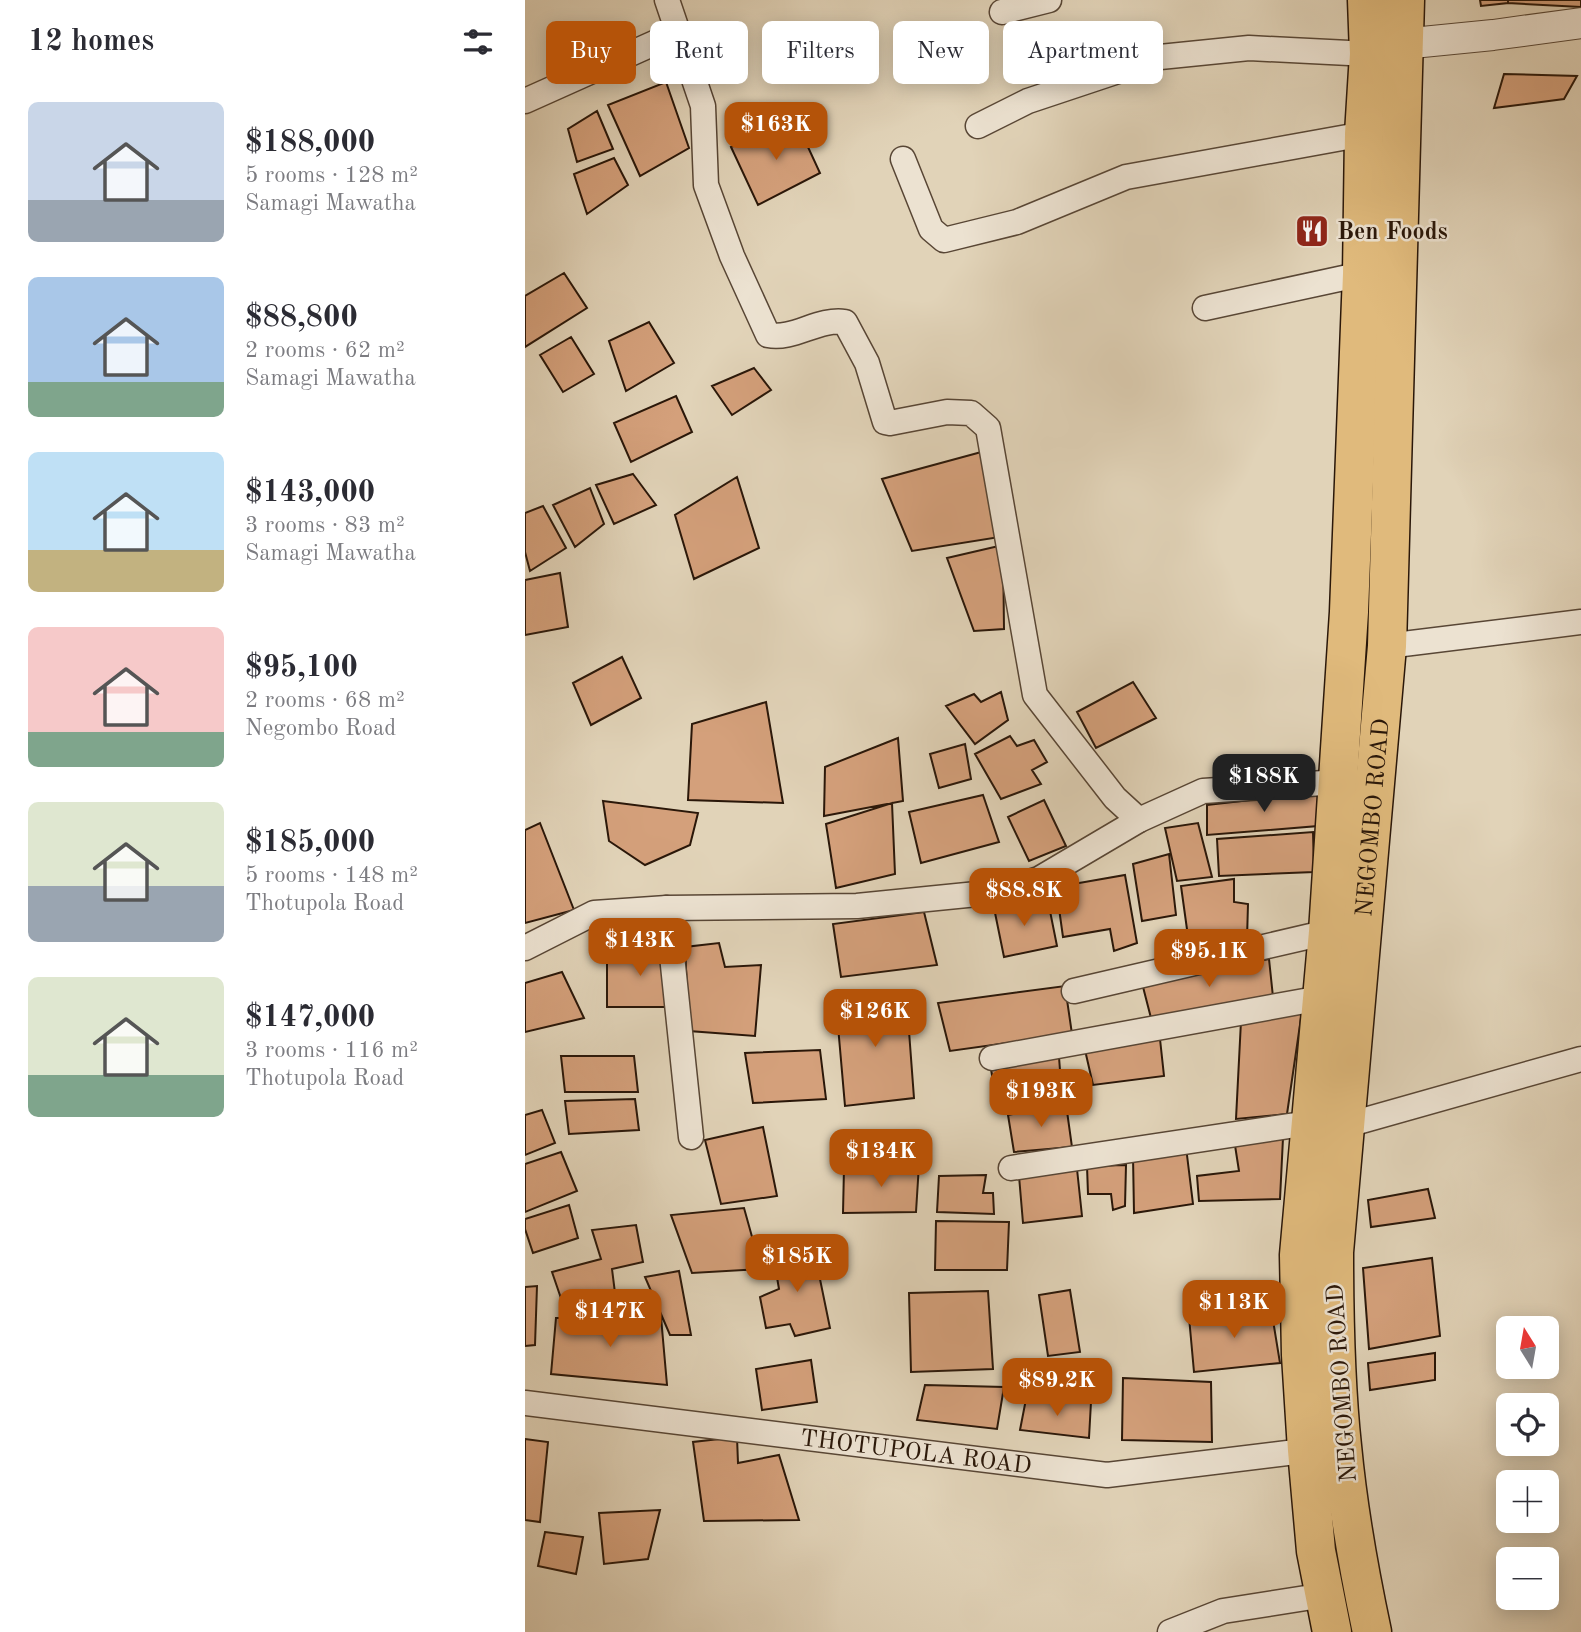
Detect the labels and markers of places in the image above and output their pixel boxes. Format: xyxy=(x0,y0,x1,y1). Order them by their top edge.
pin: $163K xyxy=(727,102,825,162)
restaurant icon: Ben Foods xyxy=(1293,212,1331,250)
place label: Ben Foods xyxy=(1337,221,1448,245)
pin: $188K xyxy=(1215,754,1313,814)
pin: $88.8K xyxy=(967,869,1081,928)
pin: $143K xyxy=(591,918,689,978)
pin: $95.1K xyxy=(1152,930,1266,989)
pin: $126K xyxy=(826,990,924,1049)
pin: $193K xyxy=(992,1070,1090,1129)
pin: $134K xyxy=(832,1130,930,1189)
pin: $185K xyxy=(748,1234,846,1294)
pin: $113K xyxy=(1185,1280,1283,1340)
pin: $147K xyxy=(561,1290,659,1349)
pin: $89.2K xyxy=(1000,1358,1114,1418)

